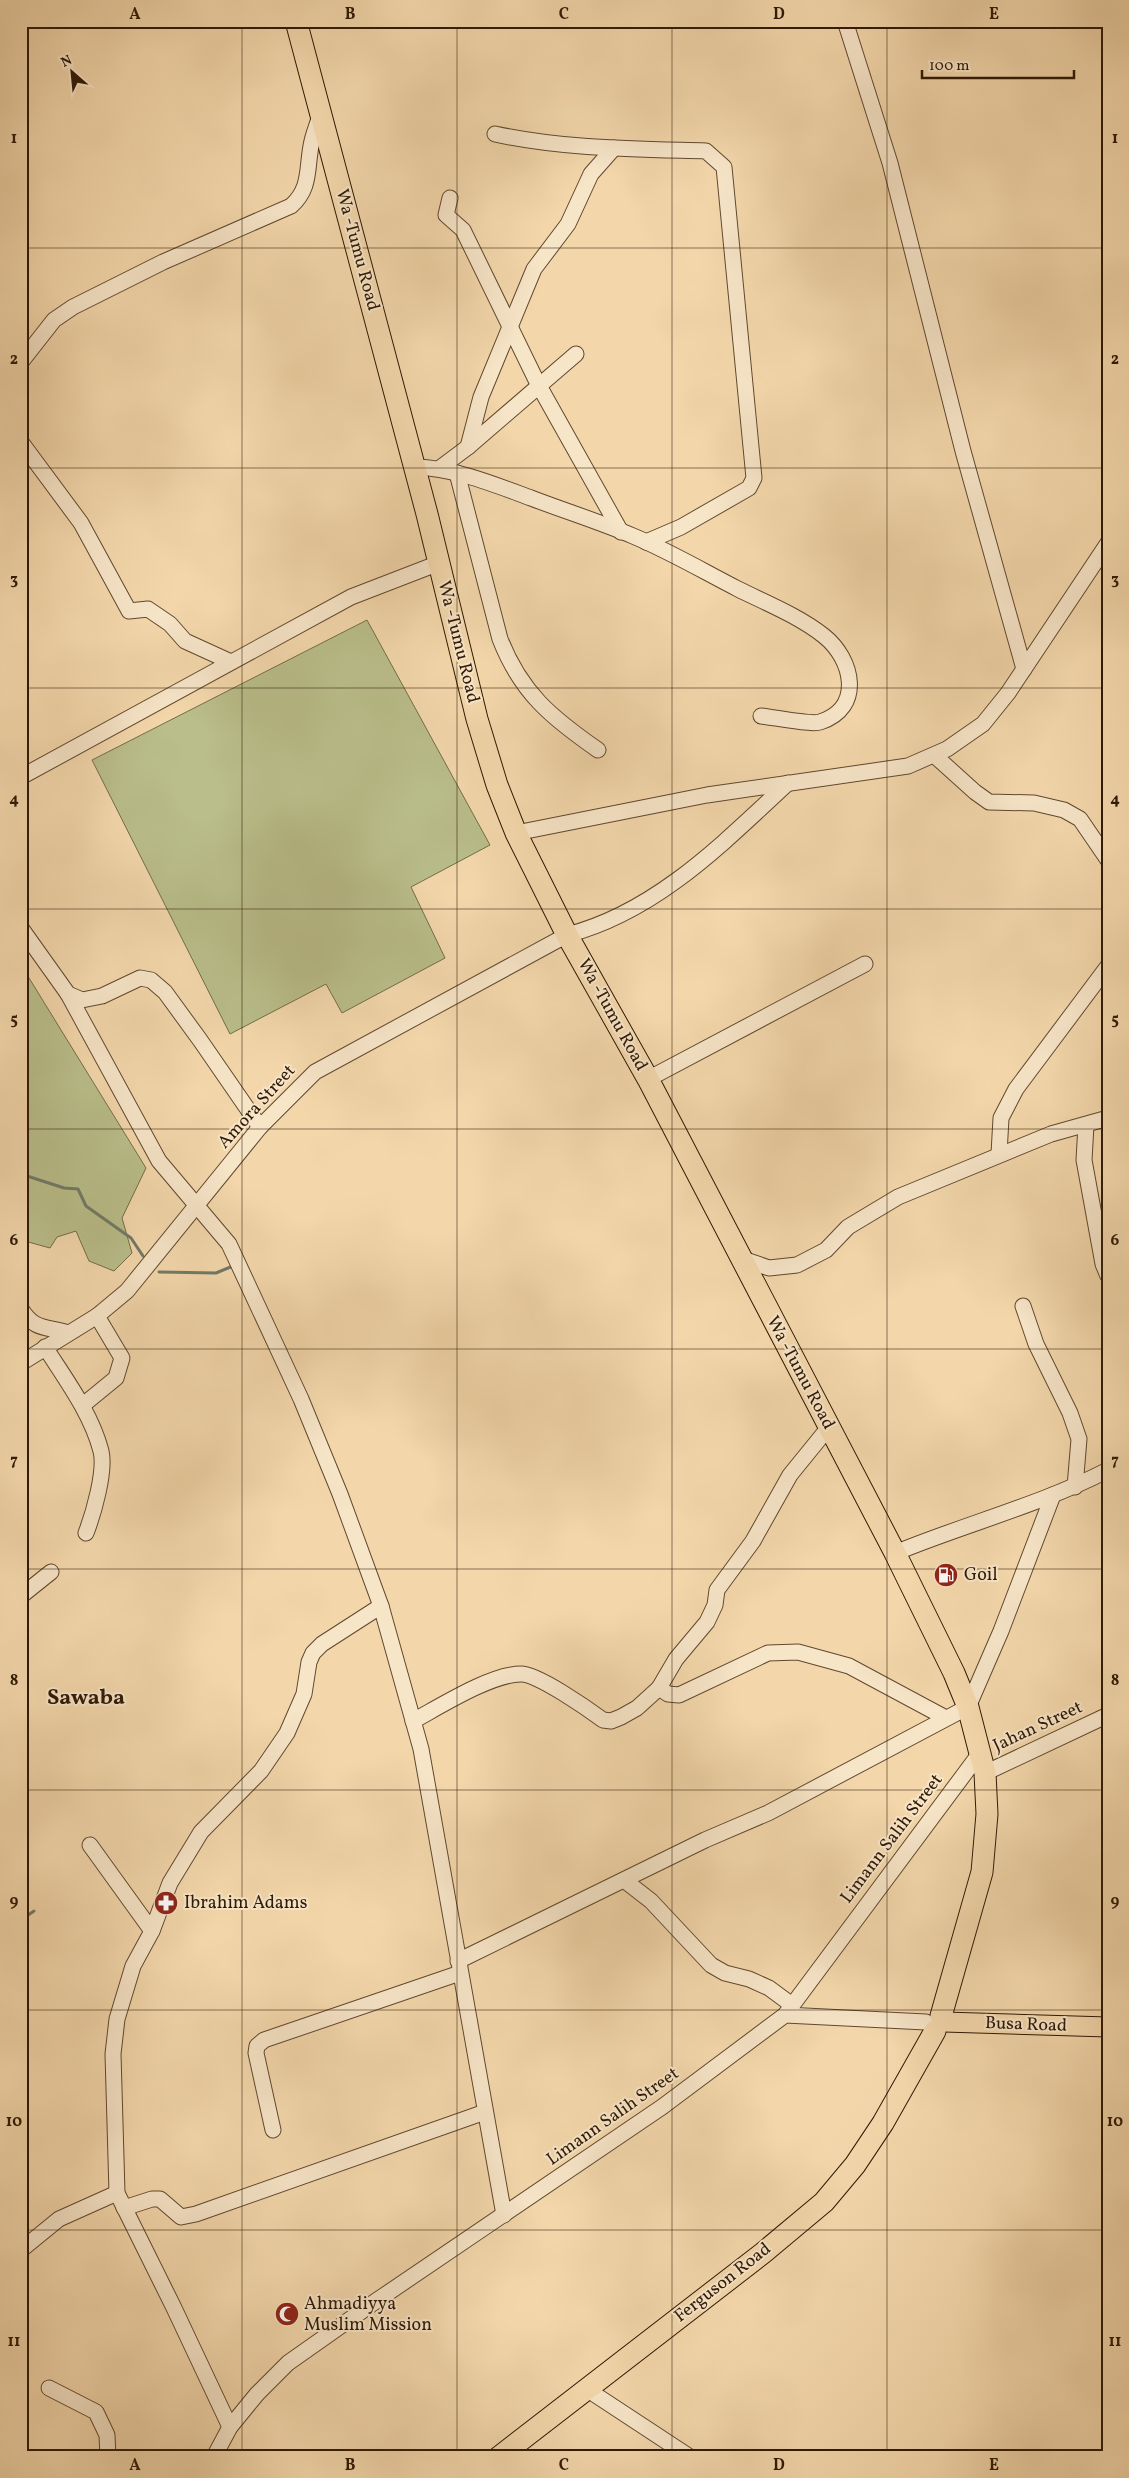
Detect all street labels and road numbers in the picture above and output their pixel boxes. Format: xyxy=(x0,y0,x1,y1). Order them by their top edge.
street label: Wa -Tumu Road xyxy=(329,186,385,314)
street label: Wa -Tumu Road xyxy=(431,578,485,706)
street label: Wa -Tumu Road xyxy=(571,954,653,1076)
street label: Amora Street xyxy=(212,1059,302,1155)
street label: Wa -Tumu Road xyxy=(760,1312,840,1434)
street label: Jahan Street xyxy=(989,1695,1087,1759)
street label: Limann Salih Street xyxy=(835,1769,949,1909)
street label: Busa Road xyxy=(984,2011,1068,2039)
street label: Limann Salih Street xyxy=(542,2062,684,2172)
street label: Ferguson Road xyxy=(669,2237,777,2329)

